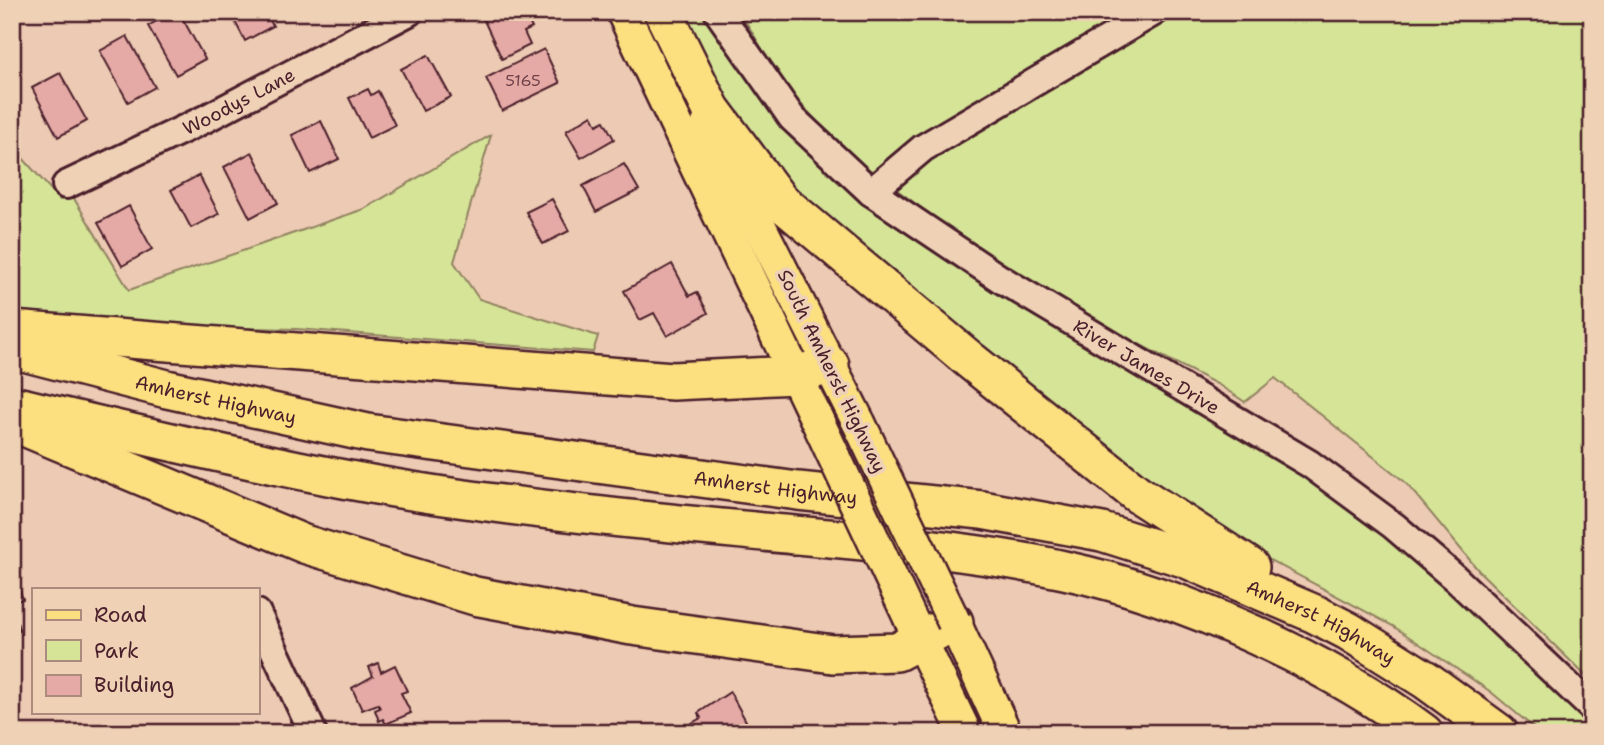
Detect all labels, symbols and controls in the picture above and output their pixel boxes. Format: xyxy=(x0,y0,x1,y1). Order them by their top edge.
street label: Woodys Lane xyxy=(178,62,299,140)
house number: 5165 xyxy=(505,70,541,91)
street label: South Amherst Highway xyxy=(772,265,892,477)
street label: River James Drive xyxy=(1069,313,1225,420)
street label: Amherst Highway xyxy=(133,369,299,429)
street label: Amherst Highway xyxy=(692,465,859,510)
street label: Amherst Highway xyxy=(1242,574,1400,670)
legend xyxy=(32,588,259,714)
text: Road xyxy=(94,601,147,629)
text: Park xyxy=(94,637,139,665)
text: Building xyxy=(94,671,174,699)

